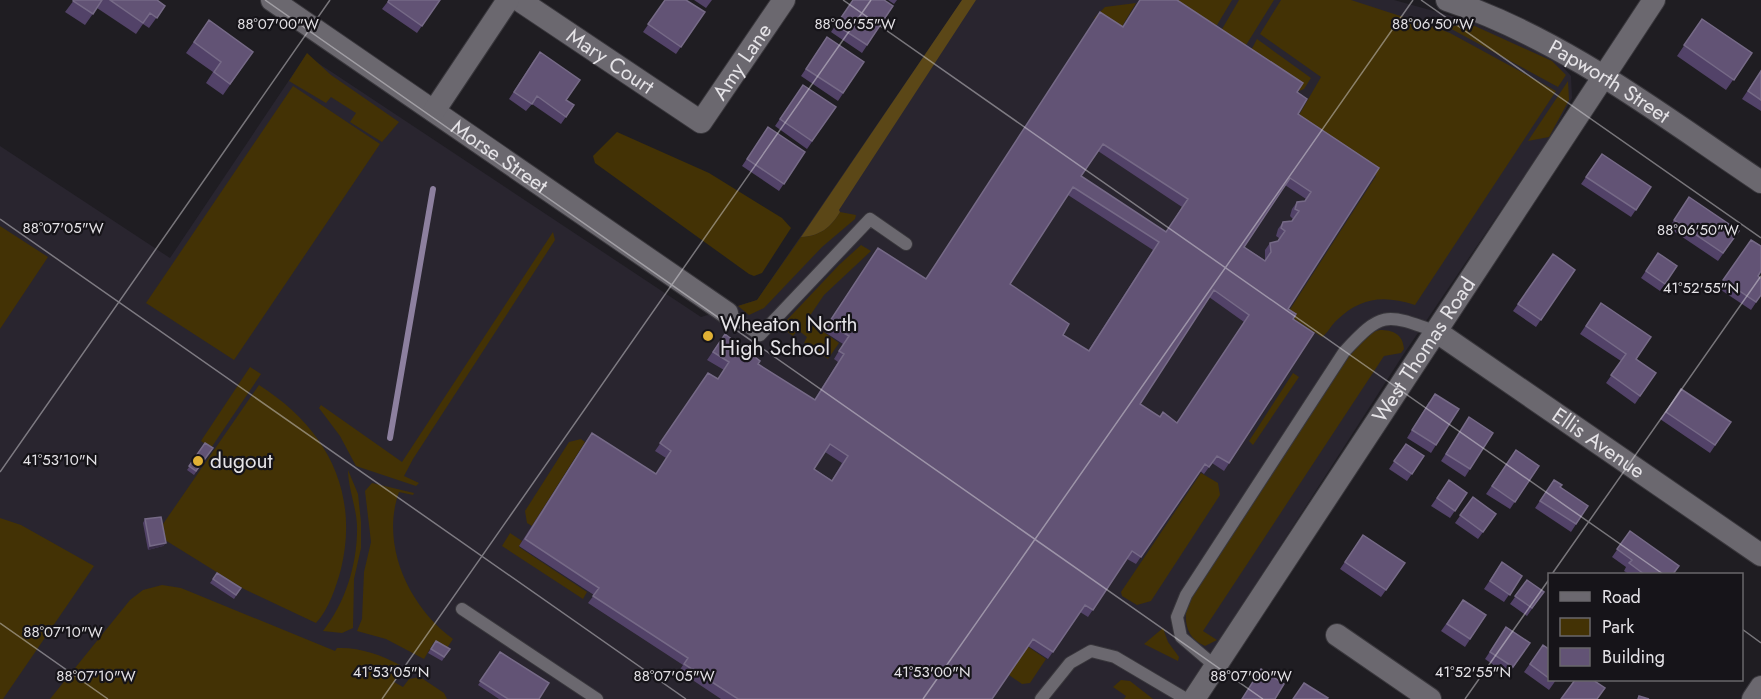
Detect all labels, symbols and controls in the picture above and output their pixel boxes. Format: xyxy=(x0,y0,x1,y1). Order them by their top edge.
text: 88°07'00"W xyxy=(237,13,319,35)
text: 88°06'55"W xyxy=(814,13,896,35)
text: 88°06'50"W xyxy=(1392,13,1474,35)
street label: Amy Lane xyxy=(705,17,779,106)
street label: Mary Court xyxy=(561,21,660,101)
street label: Papworth Street xyxy=(1543,32,1676,130)
street label: Morse Street xyxy=(445,112,554,200)
text: 88°07'05"W xyxy=(23,217,104,239)
text: 88°06'50"W xyxy=(1657,219,1739,241)
street label: West Thomas Road xyxy=(1365,271,1483,429)
text: 41°52'55"N xyxy=(1663,277,1739,299)
place label: Wheaton North High School xyxy=(720,309,858,363)
marker: Wheaton North High School xyxy=(701,329,715,343)
street label: Ellis Avenue xyxy=(1546,400,1651,486)
place label: dugout xyxy=(210,446,273,476)
text: 41°53'10"N xyxy=(23,449,97,471)
marker: dugout xyxy=(191,454,205,468)
legend xyxy=(1548,573,1743,681)
text: Road xyxy=(1602,584,1641,610)
text: Park xyxy=(1602,614,1634,640)
text: 88°07'10"W xyxy=(23,621,103,643)
text: Building xyxy=(1602,644,1665,670)
text: 41°53'05"N xyxy=(353,661,429,683)
text: 41°53'00"N xyxy=(893,661,971,683)
text: 41°52'55"N xyxy=(1435,661,1511,683)
text: 88°07'10"W xyxy=(56,665,136,687)
text: 88°07'05"W xyxy=(634,665,715,687)
text: 88°07'00"W xyxy=(1210,665,1292,687)

